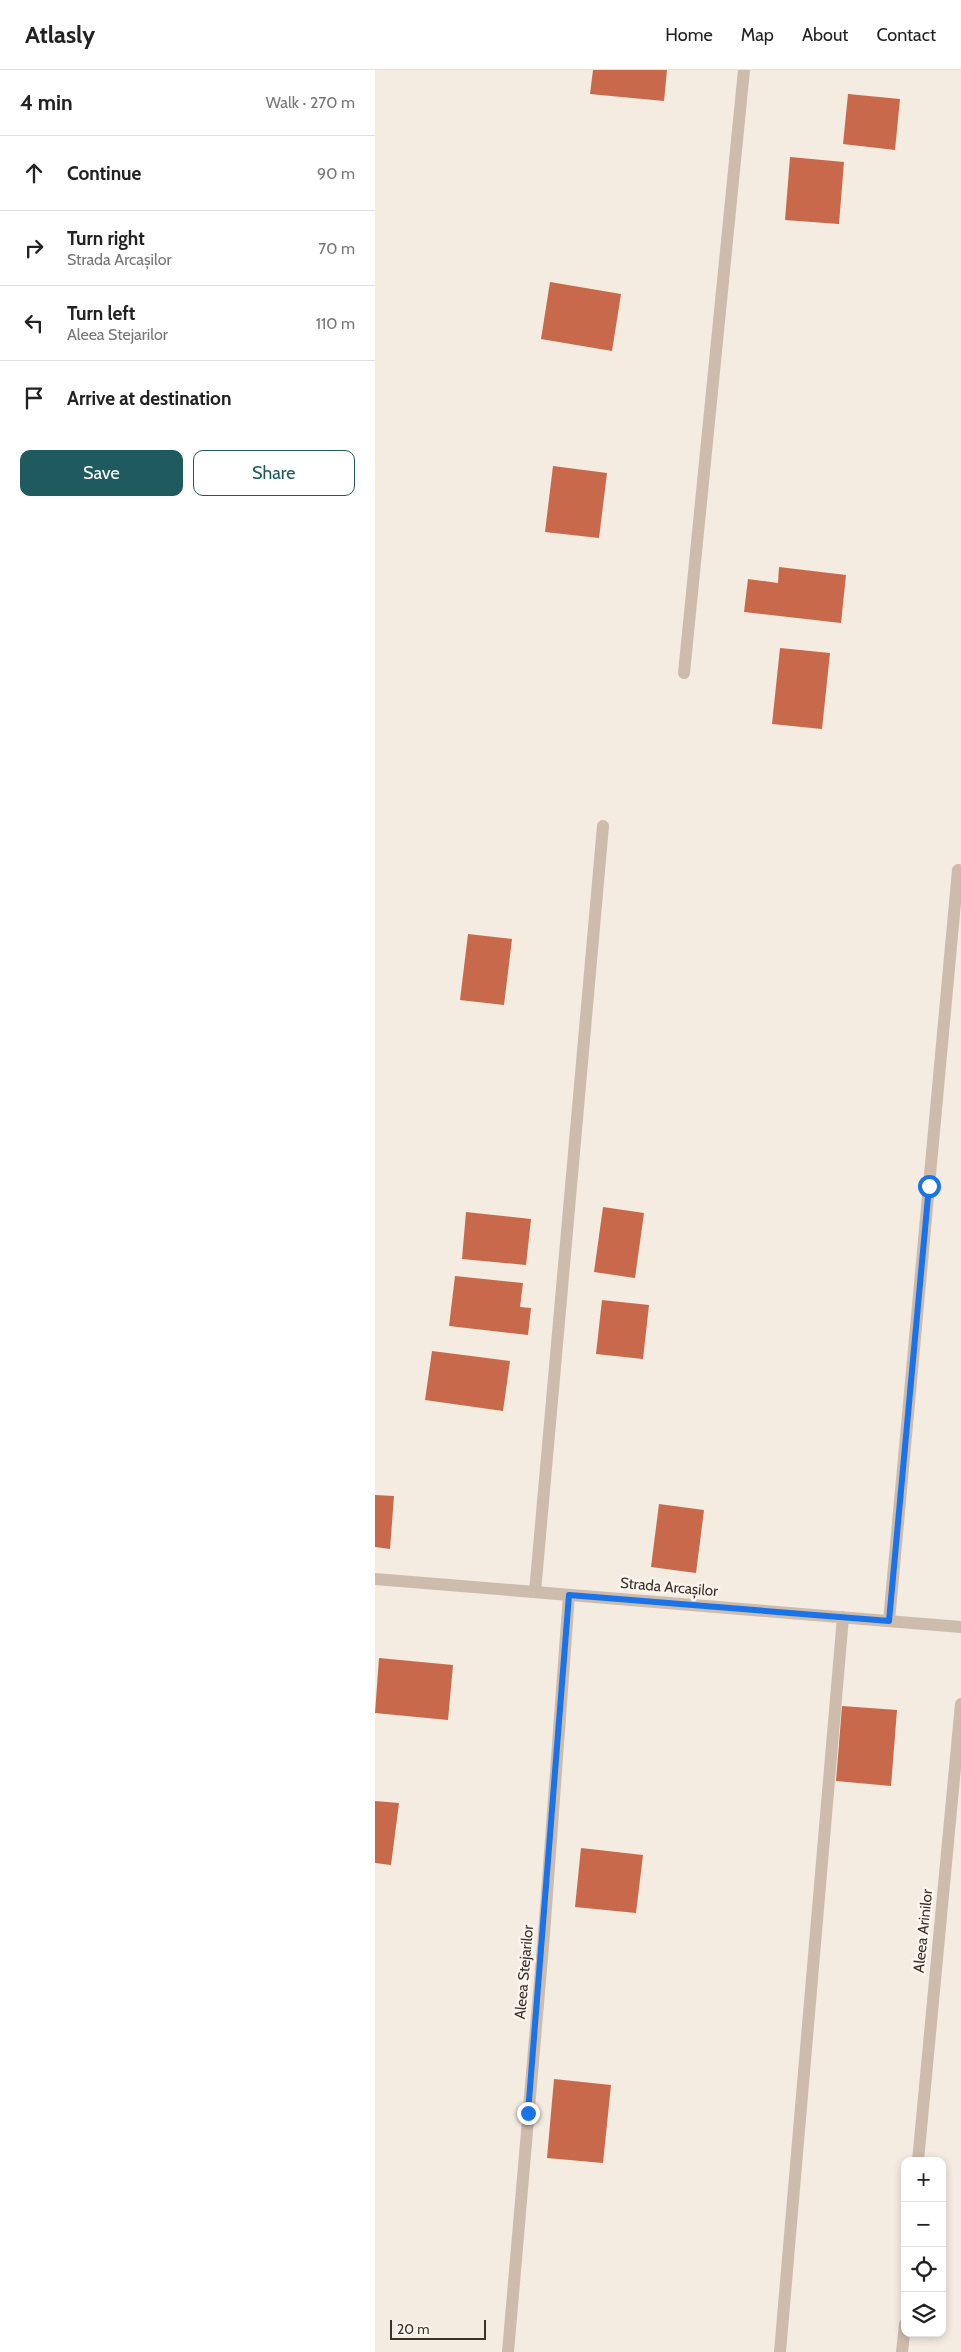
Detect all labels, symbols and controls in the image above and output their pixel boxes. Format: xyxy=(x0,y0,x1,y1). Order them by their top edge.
text: Atlasly xyxy=(25,20,95,49)
text: Home xyxy=(665,24,713,46)
text: Map xyxy=(741,24,774,46)
text: About xyxy=(802,24,848,46)
text: Contact xyxy=(876,24,936,46)
text: 4 min xyxy=(20,90,73,115)
text: Walk · 270 m xyxy=(266,93,355,112)
icon: ahead xyxy=(20,159,48,187)
text: Continue xyxy=(67,162,141,185)
text: 90 m xyxy=(317,164,355,183)
text: Turn right xyxy=(67,227,145,250)
icon: right xyxy=(20,234,48,262)
text: 70 m xyxy=(318,239,355,258)
text: Strada Arcașilor xyxy=(67,250,172,269)
text: Turn left xyxy=(67,302,135,325)
icon: left xyxy=(20,309,48,337)
text: 110 m xyxy=(316,314,355,333)
text: Aleea Stejarilor xyxy=(67,325,168,344)
icon: arrive xyxy=(20,384,48,412)
text: Arrive at destination xyxy=(67,387,231,410)
button: Save xyxy=(20,450,183,496)
button: Share xyxy=(193,450,355,496)
route start xyxy=(918,1175,941,1198)
street label: Strada Arcașilor xyxy=(619,1574,719,1601)
street label: Aleea Arinilor xyxy=(910,1888,936,1974)
street label: Aleea Stejarilor xyxy=(511,1924,537,2020)
route end xyxy=(517,2102,540,2125)
map controls xyxy=(901,2157,946,2337)
button: + xyxy=(901,2157,946,2202)
button: − xyxy=(901,2202,946,2247)
button: locate xyxy=(901,2247,946,2292)
button: layers xyxy=(901,2292,946,2337)
scale bar xyxy=(390,2317,486,2340)
text: 20 m xyxy=(397,2320,430,2338)

